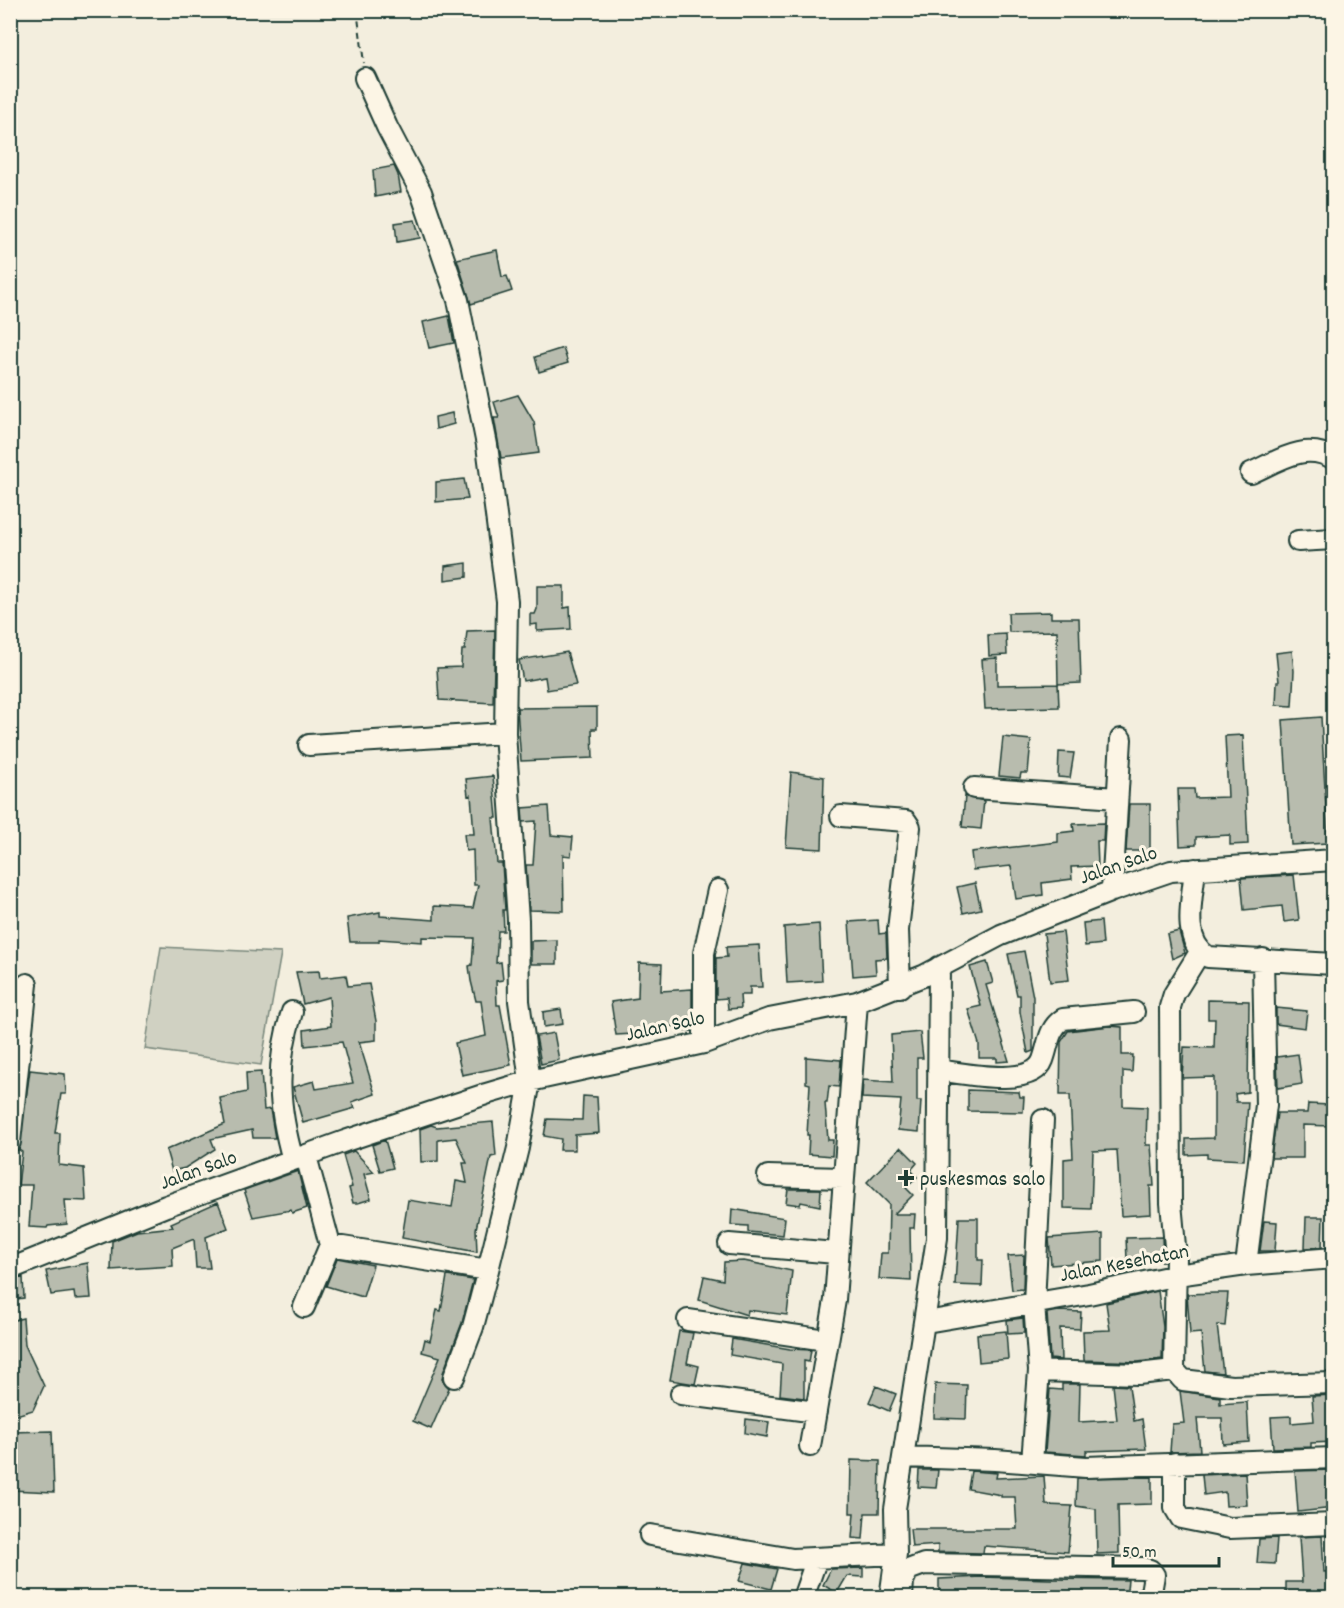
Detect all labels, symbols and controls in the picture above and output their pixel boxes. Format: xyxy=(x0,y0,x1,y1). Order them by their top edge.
street label: Jalan Salo xyxy=(1076,840,1162,894)
street label: Jalan Salo xyxy=(623,1004,708,1052)
street label: Jalan Salo xyxy=(156,1144,242,1200)
place label: puskesmas salo xyxy=(920,1166,1045,1196)
marker: puskesmas salo xyxy=(897,1169,915,1187)
street label: Jalan Kesehatan xyxy=(1058,1238,1192,1292)
scale bar xyxy=(1113,1530,1220,1568)
text: 50 m xyxy=(1122,1541,1157,1566)

